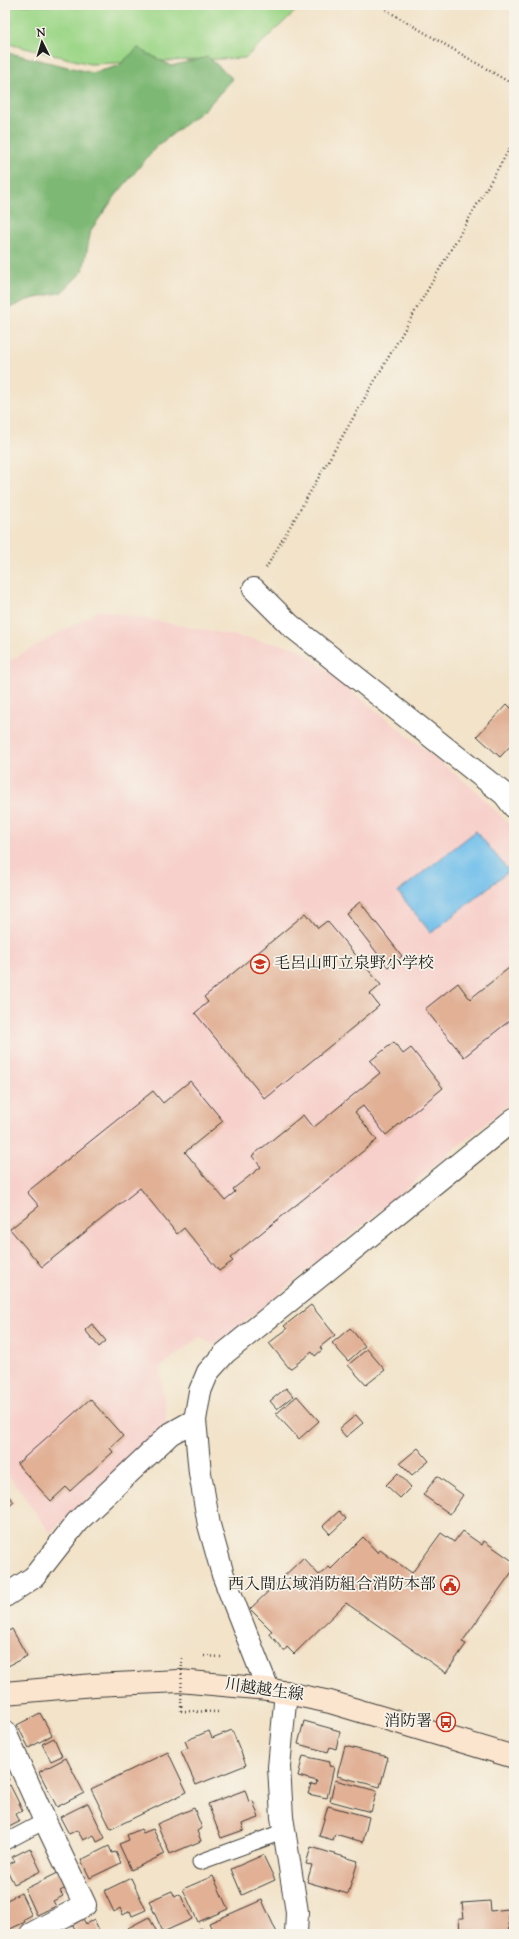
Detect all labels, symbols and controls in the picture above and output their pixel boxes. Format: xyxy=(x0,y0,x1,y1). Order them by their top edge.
north arrow xyxy=(22,22,62,62)
text: N xyxy=(35,25,47,41)
school or university icon: 毛呂山町立泉野小学校 xyxy=(249,953,271,975)
place label: 毛呂山町立泉野小学校 xyxy=(274,953,434,976)
place label: 西入間広域消防組合消防本部 xyxy=(228,1574,436,1597)
public building icon: 西入間広域消防組合消防本部 xyxy=(439,1574,461,1596)
street label: 川越越生線 xyxy=(223,1674,305,1708)
place label: 消防署 xyxy=(384,1711,432,1734)
bus stop icon: 消防署 xyxy=(435,1711,457,1733)

